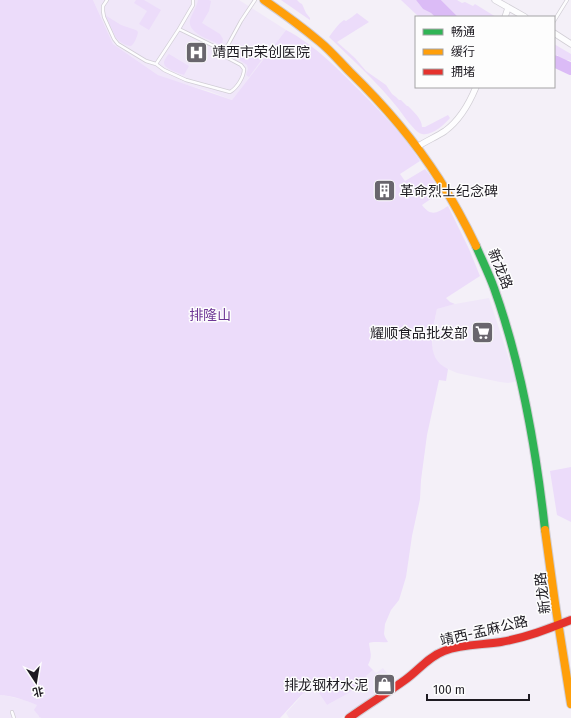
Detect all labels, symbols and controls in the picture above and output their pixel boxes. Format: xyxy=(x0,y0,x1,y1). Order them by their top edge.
legend xyxy=(415,16,555,88)
text: 畅通 xyxy=(451,25,475,39)
hospital icon: 靖西市荣创医院 xyxy=(184,39,210,65)
place label: 靖西市荣创医院 xyxy=(212,44,310,61)
text: 缓行 xyxy=(451,45,475,59)
text: 拥堵 xyxy=(451,65,475,79)
building icon: 革命烈士纪念碑 xyxy=(372,178,398,204)
place label: 革命烈士纪念碑 xyxy=(400,183,498,200)
street label: 新龙路 xyxy=(484,246,516,292)
park label: 排隆山 xyxy=(189,307,231,324)
supermarket icon: 耀顺食品批发部 xyxy=(470,320,496,346)
place label: 耀顺食品批发部 xyxy=(370,325,468,342)
street label: 新龙路 xyxy=(532,571,554,615)
street label: 靖西-孟麻公路 xyxy=(438,613,530,649)
north arrow xyxy=(16,662,56,702)
shop icon: 排龙钢材水泥 xyxy=(371,672,397,698)
scale bar xyxy=(427,676,529,702)
place label: 排龙钢材水泥 xyxy=(284,677,368,694)
text: 100 m xyxy=(433,683,465,697)
text: 北 xyxy=(31,684,45,699)

